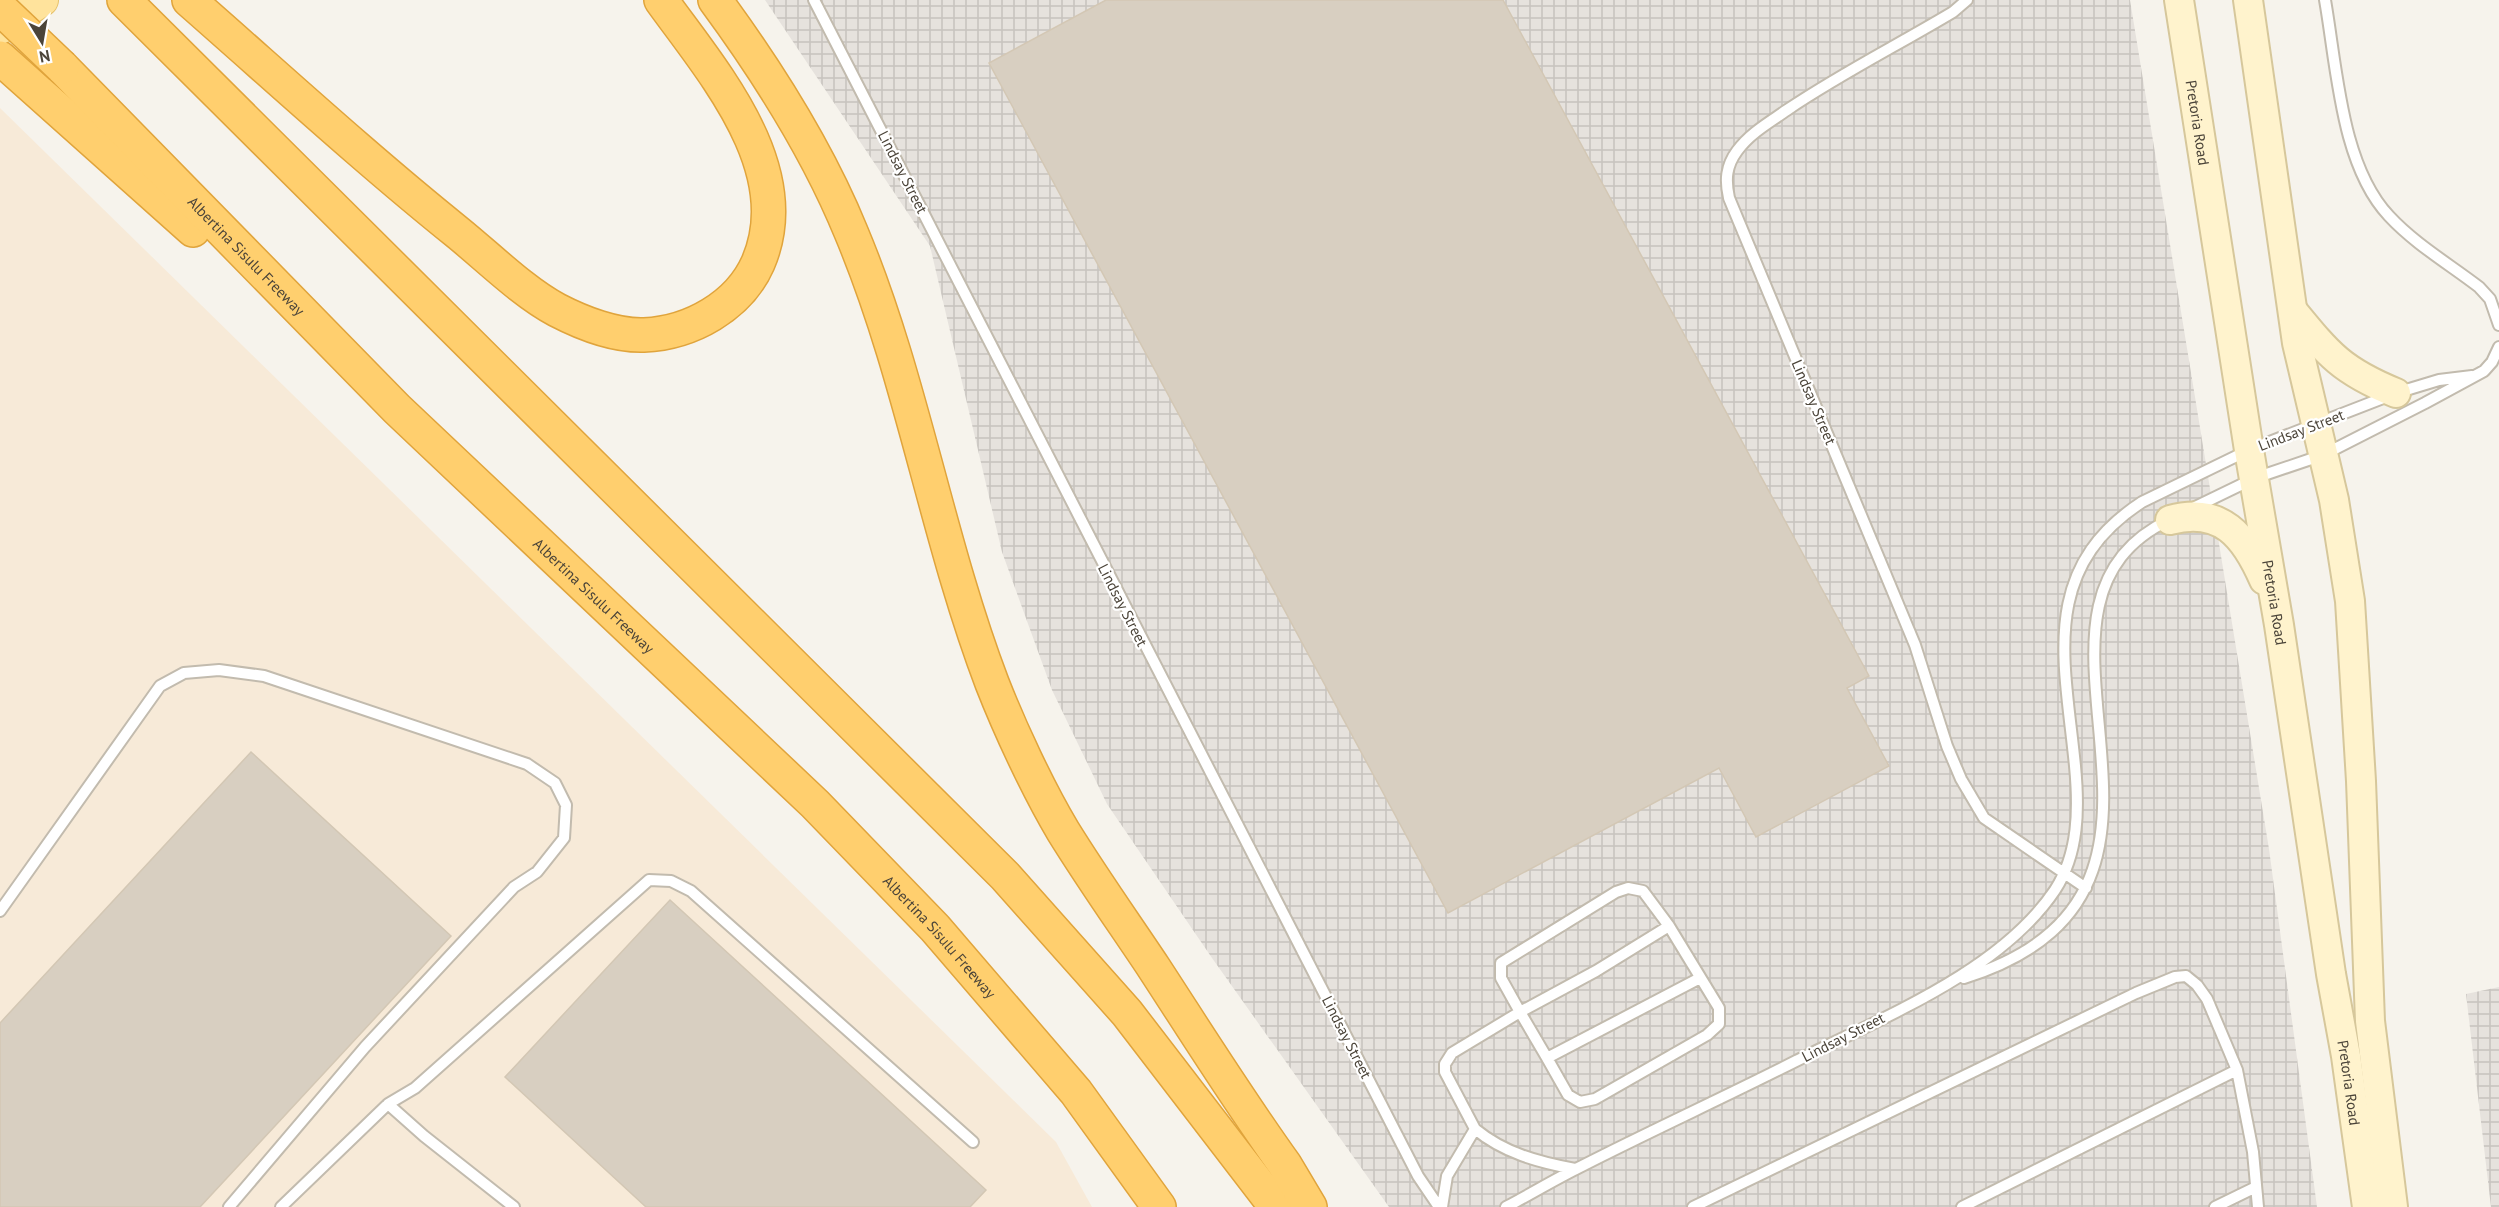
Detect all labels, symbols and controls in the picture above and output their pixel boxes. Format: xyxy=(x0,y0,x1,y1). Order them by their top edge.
north arrow xyxy=(12,12,72,72)
text: N xyxy=(38,46,52,68)
street label: Pretoria Road xyxy=(2182,79,2214,166)
street label: Lindsay Street xyxy=(874,127,932,217)
street label: Albertina Sisulu Freeway xyxy=(184,192,309,319)
street label: Lindsay Street xyxy=(1788,357,1840,447)
street label: Lindsay Street xyxy=(2255,405,2347,455)
street label: Albertina Sisulu Freeway xyxy=(530,534,659,657)
street label: Pretoria Road xyxy=(2258,558,2291,646)
street label: Lindsay Street xyxy=(1094,560,1152,650)
street label: Albertina Sisulu Freeway xyxy=(879,871,1000,1002)
street label: Lindsay Street xyxy=(1318,992,1376,1082)
street label: Lindsay Street xyxy=(1798,1008,1888,1066)
street label: Pretoria Road xyxy=(2334,1038,2365,1126)

